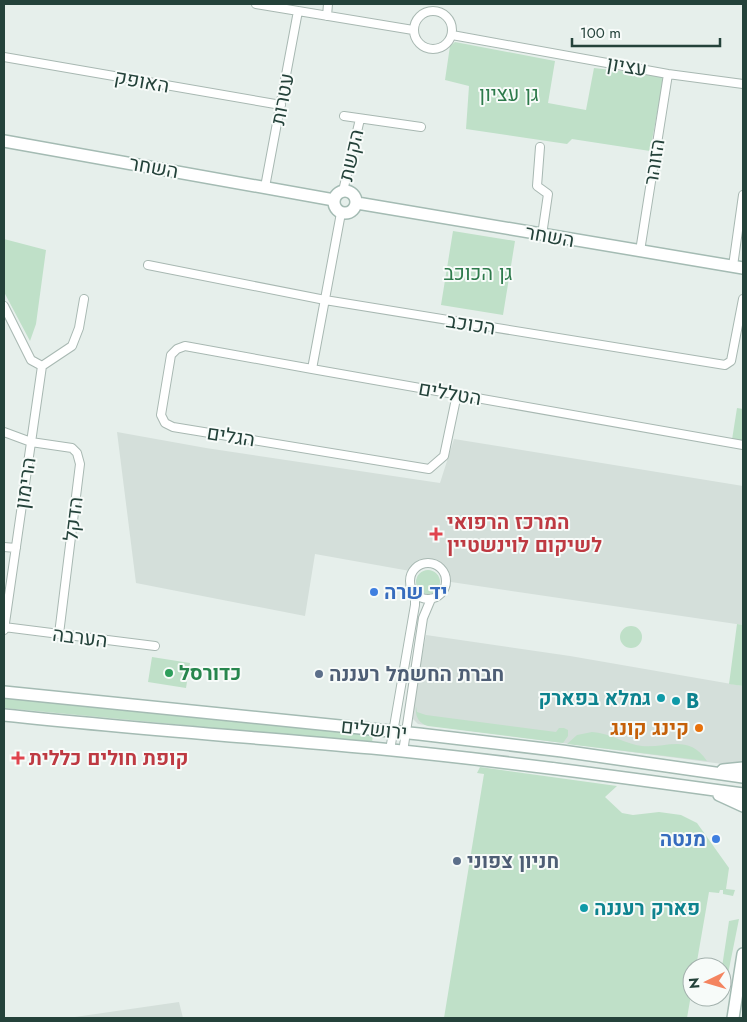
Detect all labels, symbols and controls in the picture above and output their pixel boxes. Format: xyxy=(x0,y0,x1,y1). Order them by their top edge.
scale bar xyxy=(572,15,720,47)
text: 100 m xyxy=(580,22,621,44)
street label: עציון xyxy=(605,49,649,84)
street label: האופק xyxy=(112,62,172,101)
street label: עטרות xyxy=(263,71,302,127)
park label: גן עציון xyxy=(479,80,539,109)
street label: הקשת xyxy=(331,126,372,184)
street label: הזוהר xyxy=(637,137,672,187)
street label: השחר xyxy=(127,149,181,186)
street label: השחר xyxy=(523,218,577,255)
park label: גן הכוכב xyxy=(443,259,513,288)
street label: הכוכב xyxy=(444,306,498,343)
street label: הטללים xyxy=(416,374,484,413)
street label: הגלים xyxy=(205,418,257,455)
street label: הרימון xyxy=(8,455,43,511)
street label: הדקל xyxy=(56,495,91,543)
place label: המרכז הרפואי לשיקום לוינשטיין xyxy=(447,508,602,560)
marker: המרכז הרפואי לשיקום לוינשטיין xyxy=(429,527,443,541)
place label: יד שרה xyxy=(384,578,448,607)
marker: יד שרה xyxy=(368,586,380,598)
street label: הערבה xyxy=(51,620,109,655)
place label: כדורסל xyxy=(179,659,241,688)
place label: חברת החשמל רעננה xyxy=(329,660,504,689)
marker: כדורסל xyxy=(163,667,175,679)
marker: חברת החשמל רעננה xyxy=(313,668,325,680)
place label: גמלא בפארק xyxy=(538,684,651,713)
place label: B xyxy=(686,687,699,716)
marker: גמלא בפארק xyxy=(655,692,667,704)
marker: B xyxy=(670,695,682,707)
street label: ירושלים xyxy=(339,712,409,747)
place label: קינג קונג xyxy=(610,714,689,743)
marker: קינג קונג xyxy=(693,722,705,734)
place label: קופת חולים כללית xyxy=(29,744,189,773)
marker: קופת חולים כללית xyxy=(11,751,25,765)
place label: מנטה xyxy=(660,825,706,854)
marker: מנטה xyxy=(710,833,722,845)
place label: חניון צפוני xyxy=(467,847,559,876)
marker: חניון צפוני xyxy=(451,855,463,867)
place label: פארק רעננה xyxy=(594,894,700,923)
marker: פארק רעננה xyxy=(578,902,590,914)
north arrow xyxy=(682,957,732,1007)
text: N xyxy=(684,977,704,990)

